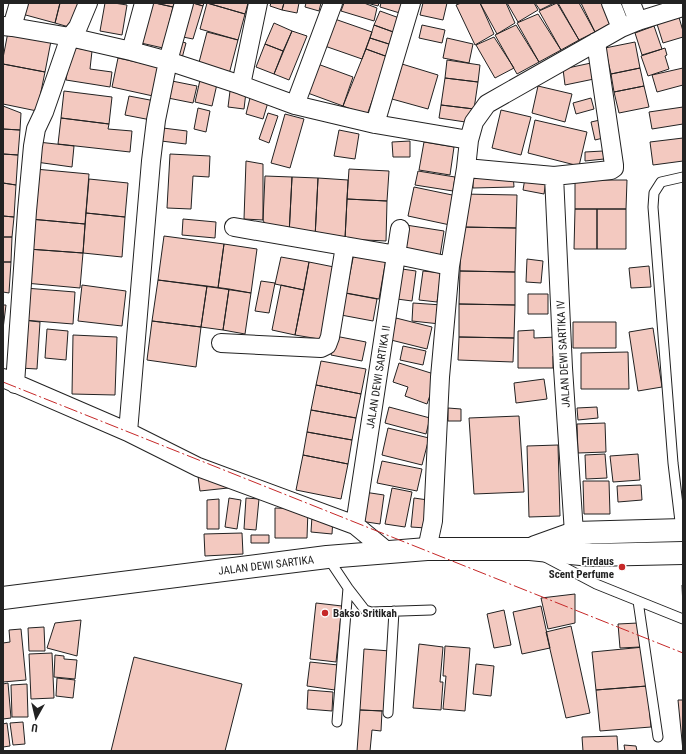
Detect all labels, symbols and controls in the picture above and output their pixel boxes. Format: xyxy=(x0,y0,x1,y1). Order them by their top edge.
street label: JALAN DEWI SARTIKA IV xyxy=(554,300,573,408)
street label: JALAN DEWI SARTIKA II xyxy=(364,325,393,430)
street label: JALAN DEWI SARTIKA xyxy=(218,553,315,578)
place label: Firdaus Scent Perfume xyxy=(549,555,614,581)
marker: Firdaus Scent Perfume xyxy=(617,562,627,572)
place label: Bakso Sritikah xyxy=(333,607,397,620)
marker: Bakso Sritikah xyxy=(320,608,330,618)
north arrow xyxy=(16,698,56,738)
text: U xyxy=(31,721,39,734)

